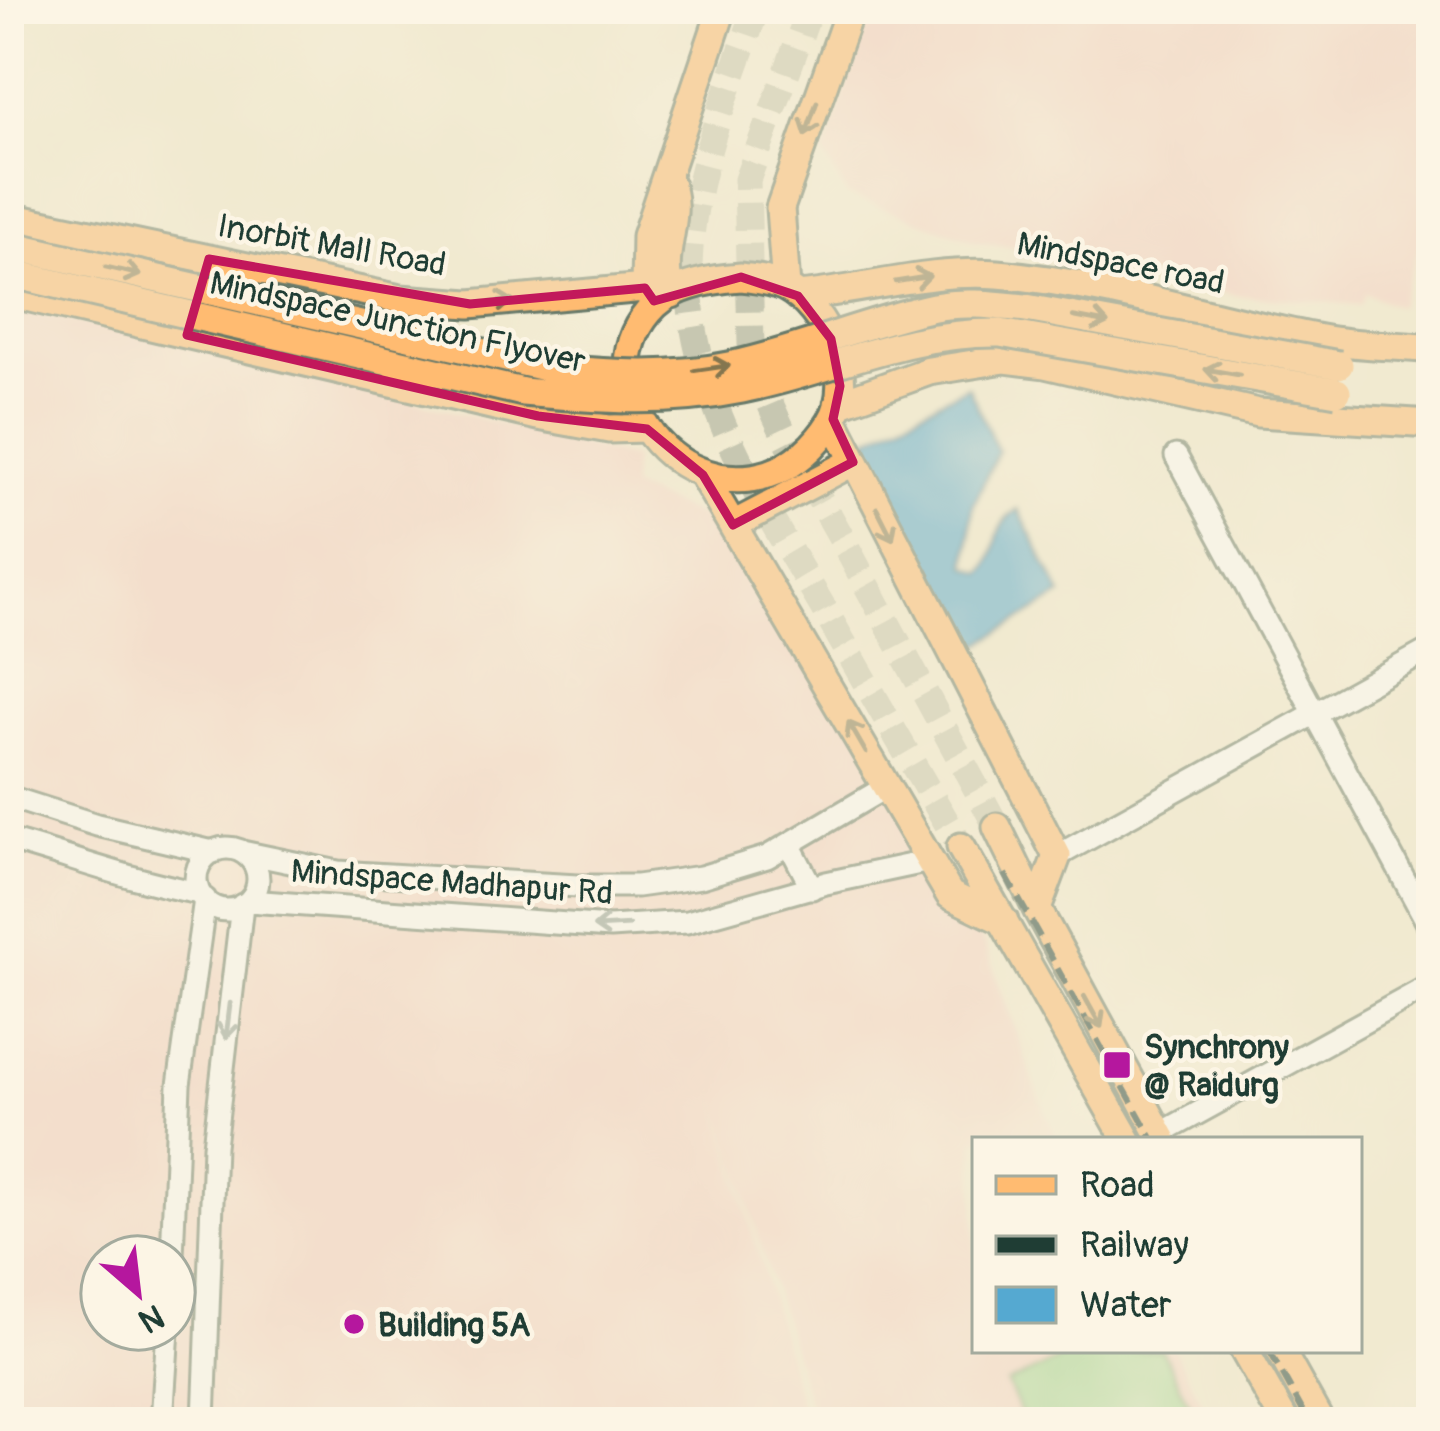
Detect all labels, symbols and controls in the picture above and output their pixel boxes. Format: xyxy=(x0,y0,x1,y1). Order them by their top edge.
one-way arrow xyxy=(799,100,820,137)
street label: Inorbit Mall Road xyxy=(214,205,449,286)
street label: Mindspace road xyxy=(1014,223,1228,304)
one-way arrow xyxy=(103,261,141,283)
street label: Mindspace Junction Flyover xyxy=(206,263,589,382)
one-way arrow xyxy=(892,266,931,289)
one-way arrow xyxy=(475,290,514,313)
one-way arrow xyxy=(1071,310,1110,333)
one-way arrow xyxy=(691,356,730,379)
one-way arrow xyxy=(1203,360,1242,382)
one-way arrow xyxy=(874,506,897,541)
one-way arrow xyxy=(845,721,869,755)
street label: Mindspace Madhapur Rd xyxy=(290,851,614,914)
one-way arrow xyxy=(593,915,632,938)
one-way arrow xyxy=(1082,994,1105,1029)
one-way arrow xyxy=(216,1001,238,1040)
place label: Synchrony @ Raidurg xyxy=(1144,1027,1290,1106)
marker: Synchrony @ Raidurg xyxy=(1101,1049,1133,1081)
legend xyxy=(972,1137,1362,1353)
text: Road xyxy=(1080,1163,1155,1208)
text: Railway xyxy=(1080,1223,1189,1268)
north arrow xyxy=(78,1233,198,1353)
text: Water xyxy=(1080,1283,1172,1328)
text: N xyxy=(132,1295,171,1342)
place label: Building 5A xyxy=(378,1305,530,1346)
marker: Building 5A xyxy=(341,1311,367,1337)

